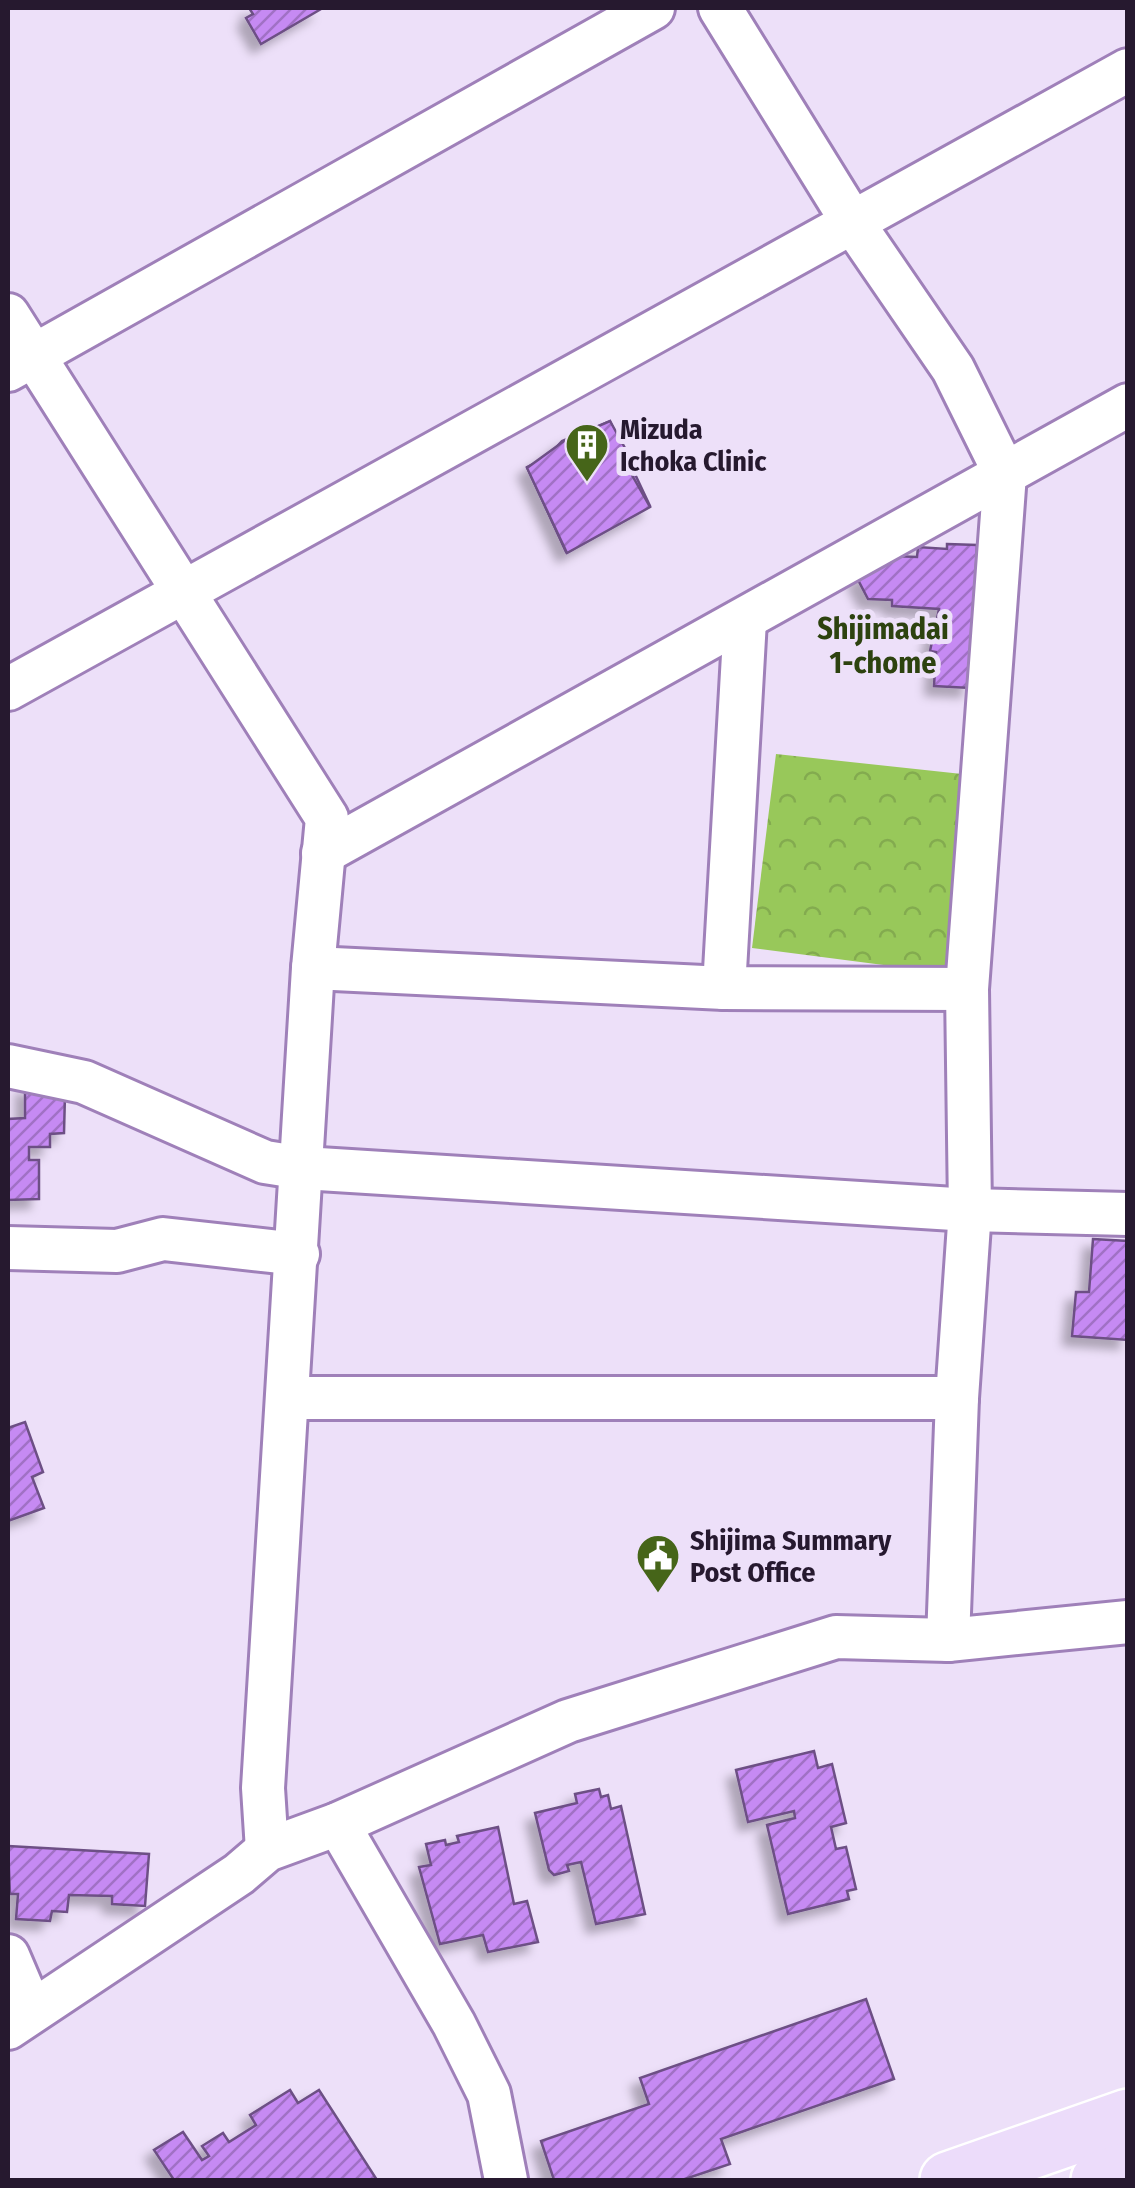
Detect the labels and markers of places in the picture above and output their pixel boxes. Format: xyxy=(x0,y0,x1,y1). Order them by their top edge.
place label: Mizuda Ichoka Clinic xyxy=(620,413,767,478)
building icon: Mizuda Ichoka Clinic xyxy=(564,422,610,483)
place label: Shijima Summary Post Office xyxy=(690,1524,892,1589)
public building icon: Shijima Summary Post Office xyxy=(635,1533,681,1594)

